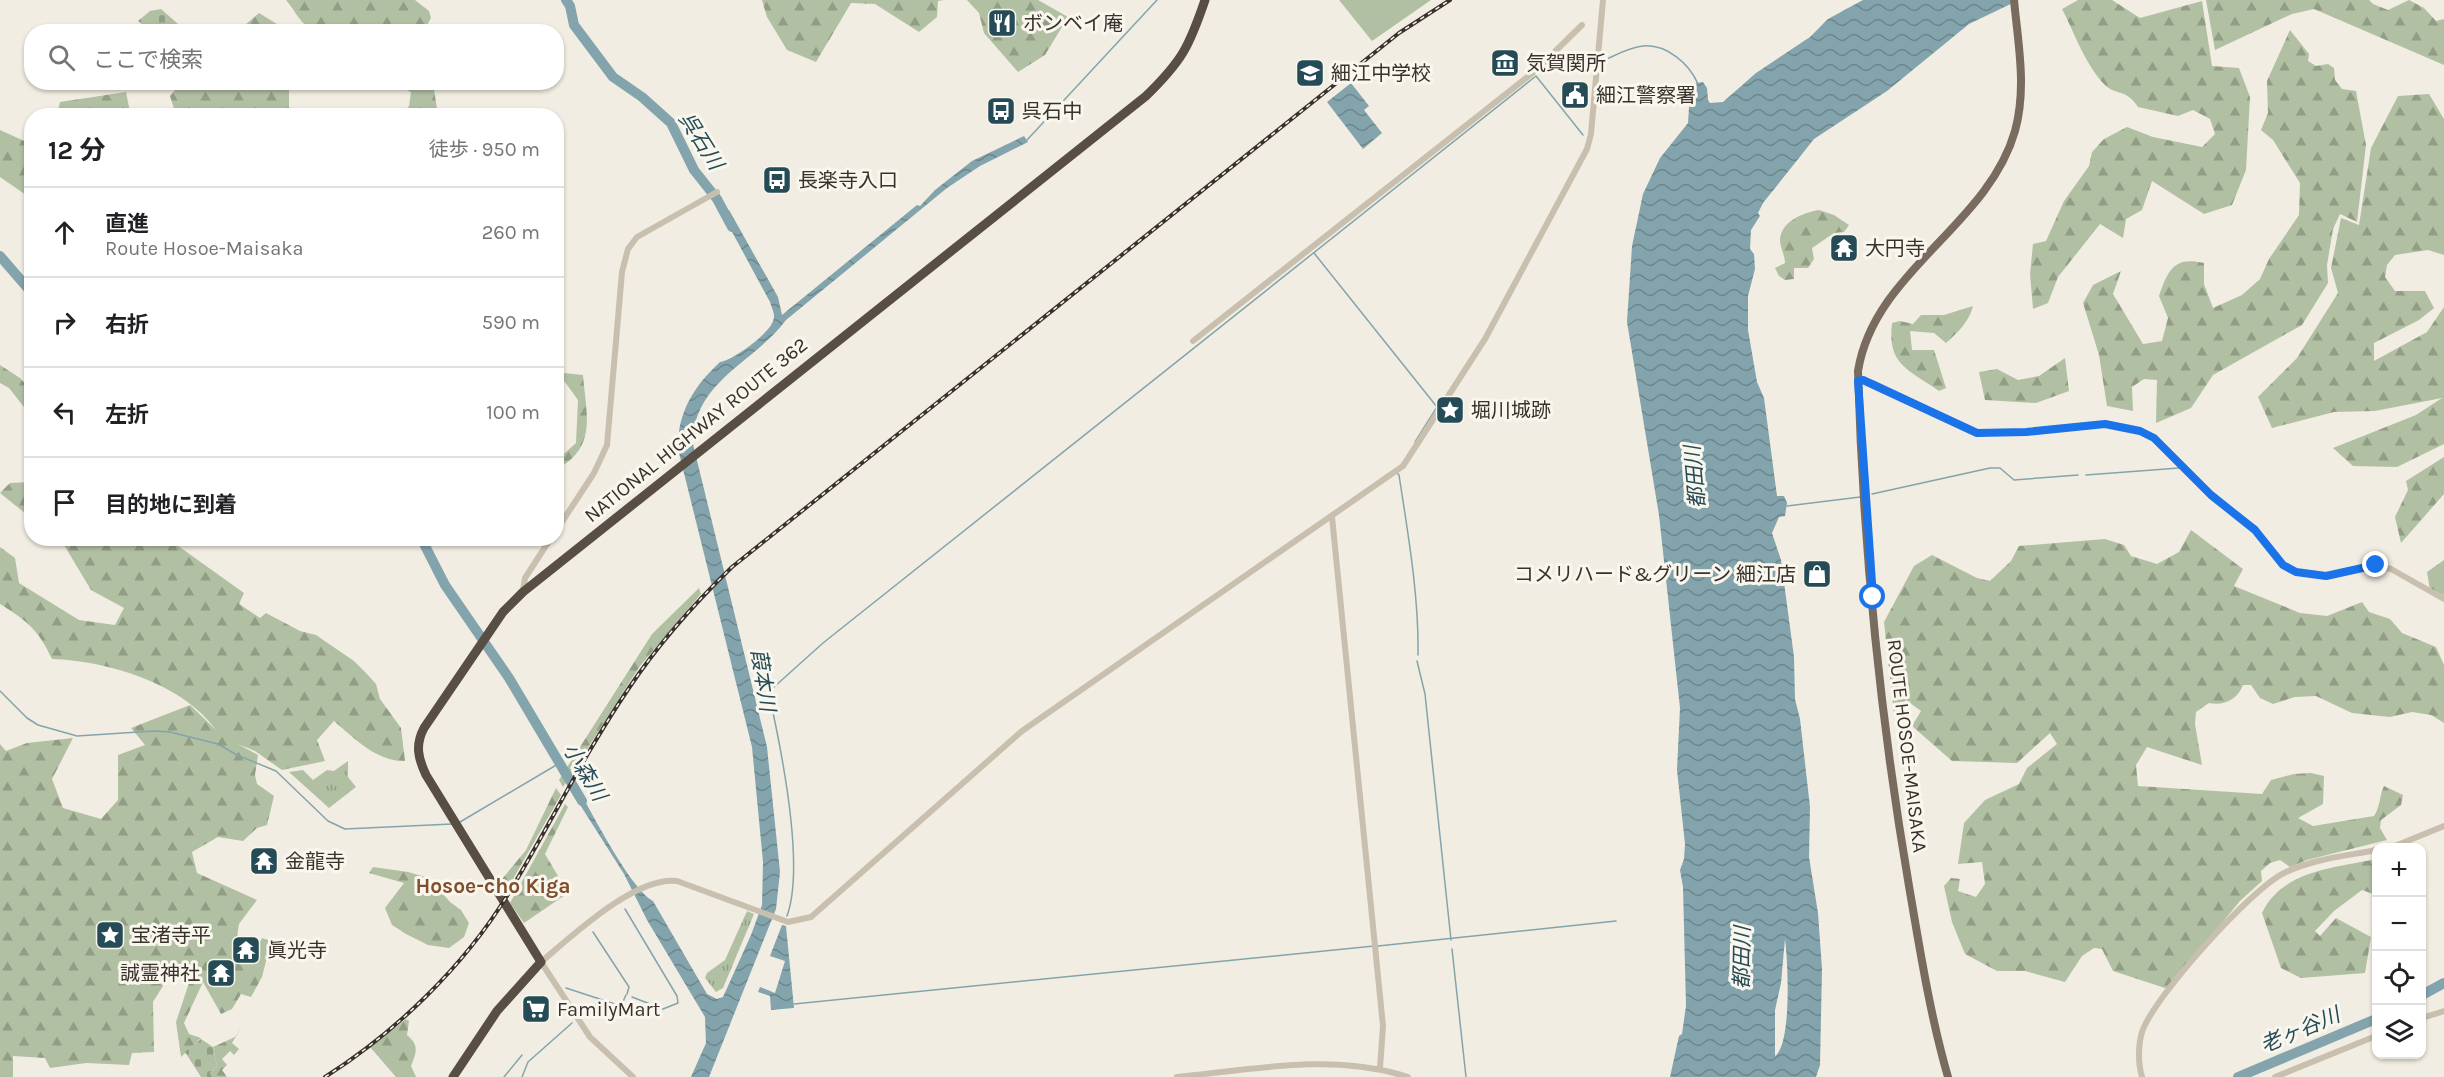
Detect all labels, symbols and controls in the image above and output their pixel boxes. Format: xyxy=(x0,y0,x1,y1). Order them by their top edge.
restaurant icon: ボンベイ庵 xyxy=(986,7,1018,39)
place label: ボンベイ庵 xyxy=(1023,12,1123,35)
search box xyxy=(24,24,564,90)
icon: search xyxy=(45,41,78,74)
text: ここで検索 xyxy=(93,47,203,73)
museum icon: 気賀関所 xyxy=(1489,47,1521,79)
place label: 気賀関所 xyxy=(1526,52,1606,75)
school or university icon: 細江中学校 xyxy=(1294,57,1326,89)
place label: 細江中学校 xyxy=(1331,62,1431,85)
public building icon: 細江警察署 xyxy=(1559,79,1591,111)
place label: 細江警察署 xyxy=(1596,84,1696,107)
bus stop icon: 呉石中 xyxy=(985,95,1017,127)
place label: 呉石中 xyxy=(1022,100,1082,123)
water label: 呉石川 xyxy=(674,108,729,176)
text: 12 分 xyxy=(48,135,106,166)
text: 徒歩 · 950 m xyxy=(429,138,540,161)
bus stop icon: 長楽寺入口 xyxy=(761,164,793,196)
place label: 長楽寺入口 xyxy=(798,169,898,192)
text: 直進 xyxy=(105,211,149,237)
icon: ahead xyxy=(48,216,81,249)
text: 260 m xyxy=(482,221,540,244)
temple icon: 大円寺 xyxy=(1828,232,1860,264)
text: Route Hosoe-Maisaka xyxy=(105,237,304,260)
place label: 大円寺 xyxy=(1865,237,1925,260)
icon: right xyxy=(48,306,81,339)
text: 590 m xyxy=(482,311,540,334)
text: 右折 xyxy=(105,312,149,338)
street label: NATIONAL HIGHWAY ROUTE 362 xyxy=(580,333,812,527)
place icon: 堀川城跡 xyxy=(1434,394,1466,426)
icon: left xyxy=(48,396,81,429)
place label: 堀川城跡 xyxy=(1471,399,1551,422)
text: 100 m xyxy=(486,401,540,424)
text: 左折 xyxy=(105,402,149,428)
water label: 都田川 xyxy=(1680,443,1710,509)
icon: arrive xyxy=(48,486,81,519)
text: 目的地に到着 xyxy=(105,492,237,518)
route end xyxy=(2362,551,2388,577)
shop icon: コメリハード&グリーン 細江店 xyxy=(1801,558,1833,590)
place label: コメリハード&グリーン 細江店 xyxy=(1514,563,1796,586)
route start xyxy=(1859,583,1885,609)
street label: ROUTE HOSOE-MAISAKA xyxy=(1882,638,1932,854)
water label: 葭本川 xyxy=(746,647,780,715)
water label: 小森川 xyxy=(558,739,613,807)
map controls xyxy=(2372,843,2426,1059)
button: + xyxy=(2372,843,2426,897)
temple icon: 金龍寺 xyxy=(248,845,280,877)
place label: 金龍寺 xyxy=(285,850,345,873)
district label: Hosoe-cho Kiga xyxy=(415,874,571,898)
button: − xyxy=(2372,897,2426,951)
place icon: 宝渚寺平 xyxy=(94,919,126,951)
place label: 宝渚寺平 xyxy=(131,924,211,947)
water label: 都田川 xyxy=(1729,924,1755,990)
temple icon: 眞光寺 xyxy=(230,934,262,966)
place label: 眞光寺 xyxy=(267,939,327,962)
button: locate xyxy=(2372,951,2426,1005)
temple icon: 誠霊神社 xyxy=(205,957,237,989)
place label: 誠霊神社 xyxy=(120,962,200,985)
supermarket icon: FamilyMart xyxy=(520,993,552,1025)
place label: FamilyMart xyxy=(557,998,661,1021)
water label: 老ヶ谷川 xyxy=(2257,1002,2345,1057)
button: layers xyxy=(2372,1005,2426,1059)

